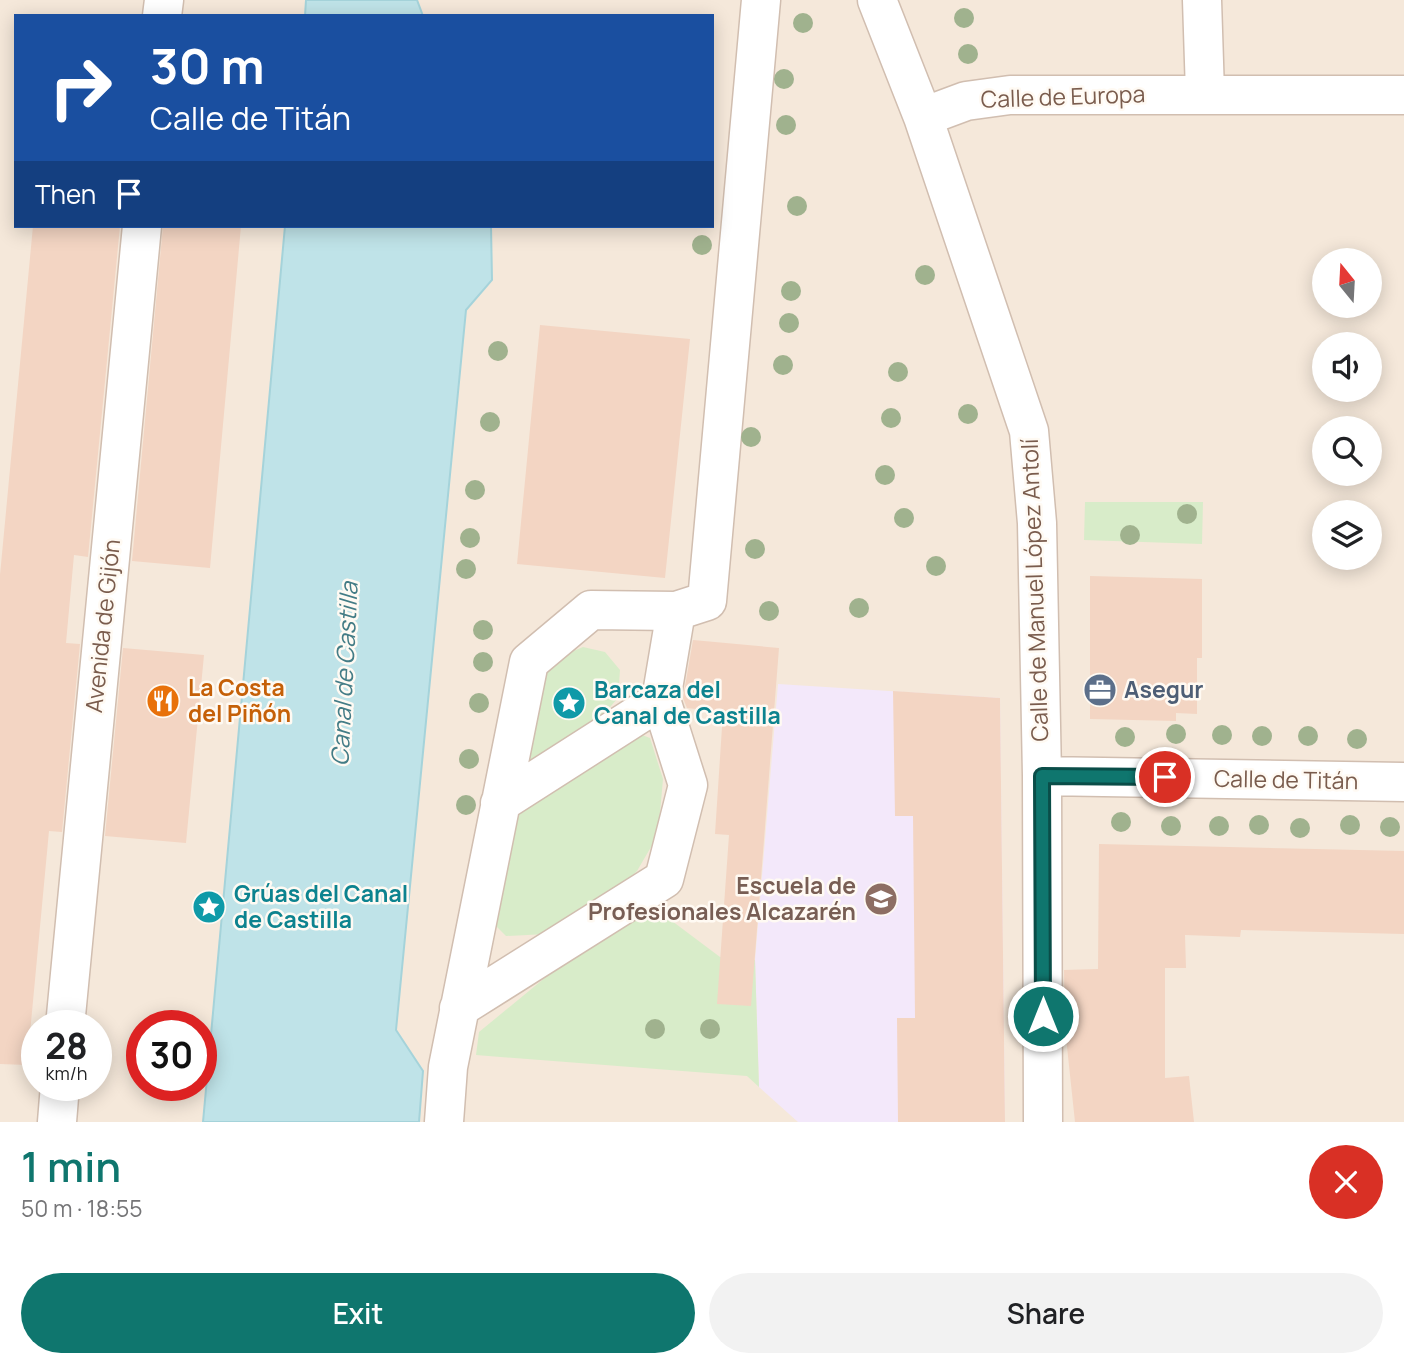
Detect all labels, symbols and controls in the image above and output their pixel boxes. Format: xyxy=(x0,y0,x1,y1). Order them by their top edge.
text: 30 m xyxy=(150,32,265,99)
icon: right xyxy=(35,42,126,133)
street label: Calle de Europa xyxy=(980,77,1146,115)
text: Calle de Titán xyxy=(150,96,351,140)
icon: arrive xyxy=(110,175,148,213)
text: Then xyxy=(35,176,96,212)
north arrow xyxy=(1312,248,1382,318)
map controls xyxy=(1312,248,1382,570)
button: sound xyxy=(1312,332,1382,402)
button: search xyxy=(1312,416,1382,486)
street label: Calle de Manuel López Antolí xyxy=(1013,438,1055,742)
button: layers xyxy=(1312,500,1382,570)
street label: Avenida de Gijón xyxy=(77,538,127,714)
water label: Canal de Castilla xyxy=(322,579,365,767)
place label: La Costa del Piñón xyxy=(188,671,291,729)
office icon: Asegur xyxy=(1081,671,1119,709)
place label: Barcaza del Canal de Castilla xyxy=(594,673,781,731)
place label: Asegur xyxy=(1124,673,1203,705)
restaurant icon: La Costa del Piñón xyxy=(144,682,182,720)
place icon: Barcaza del Canal de Castilla xyxy=(550,684,588,722)
pin xyxy=(1135,747,1195,807)
icon: arrive xyxy=(1146,758,1184,796)
street label: Calle de Titán xyxy=(1214,762,1359,796)
place label: Escuela de Profesionales Alcazarén xyxy=(588,869,856,927)
place label: Grúas del Canal de Castilla xyxy=(234,877,408,935)
school or university icon: Escuela de Profesionales Alcazarén xyxy=(862,880,900,918)
place icon: Grúas del Canal de Castilla xyxy=(190,888,228,926)
position arrow xyxy=(1006,979,1080,1053)
speed limit sign: 30 xyxy=(126,1010,217,1101)
text: 28 xyxy=(45,1022,88,1070)
text: km/h xyxy=(46,1061,87,1085)
text: 1 min xyxy=(21,1137,121,1195)
button: close xyxy=(1309,1145,1383,1219)
text: 50 m · 18:55 xyxy=(21,1192,143,1224)
button: Exit xyxy=(21,1273,695,1353)
button: Share xyxy=(709,1273,1383,1353)

